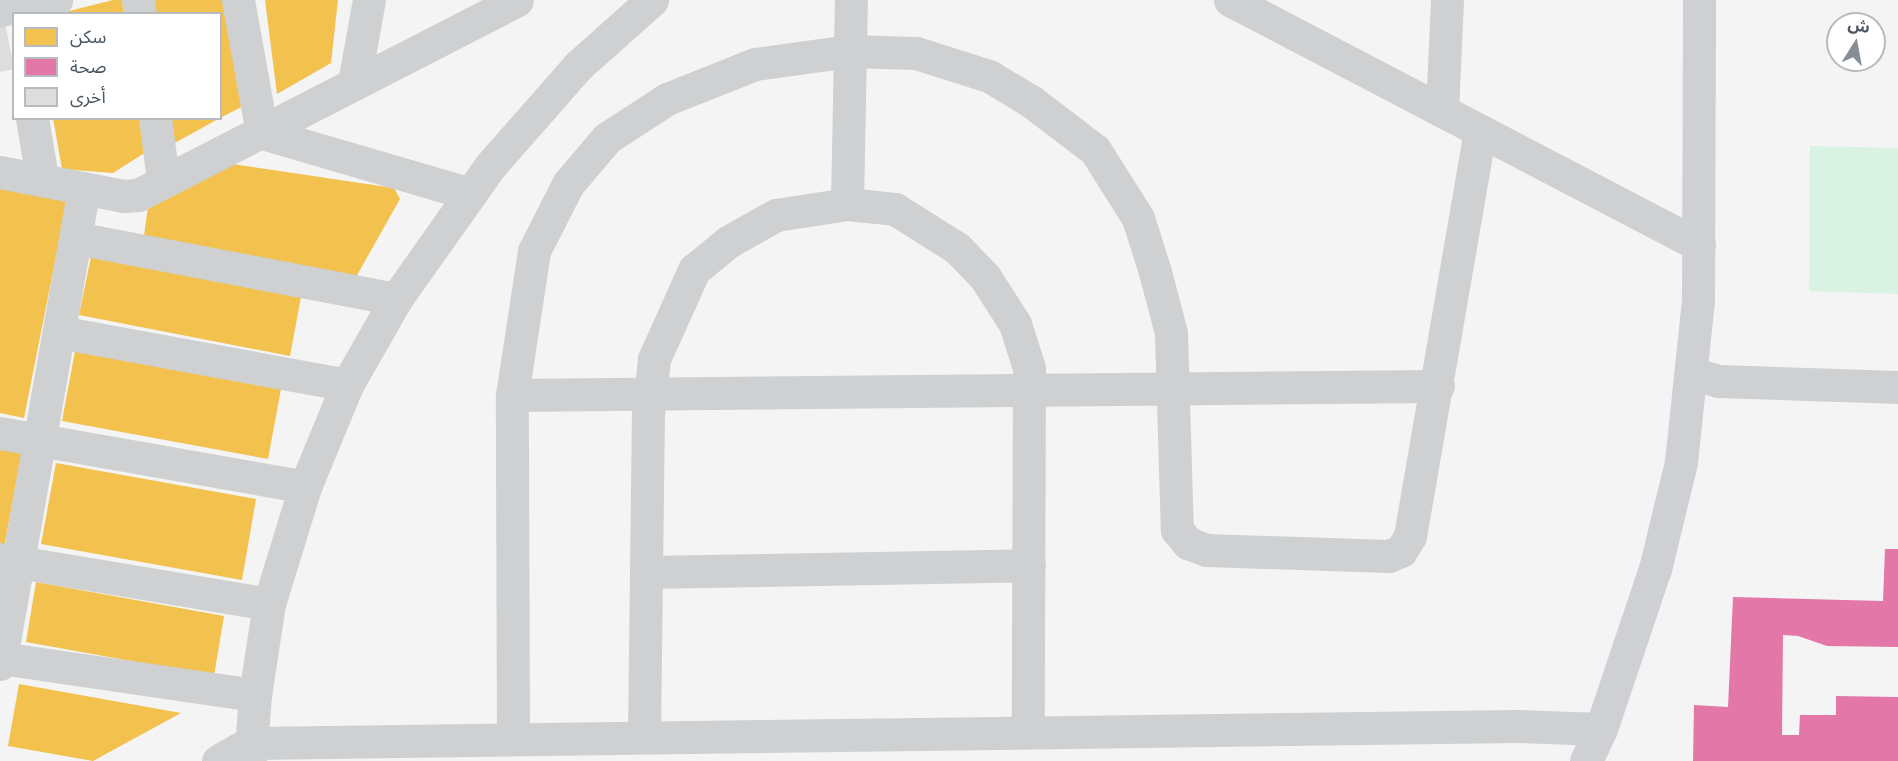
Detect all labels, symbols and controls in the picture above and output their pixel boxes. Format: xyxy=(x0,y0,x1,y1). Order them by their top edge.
legend xyxy=(12,12,222,120)
north arrow xyxy=(1826,12,1886,72)
text: ش xyxy=(1847,14,1872,37)
text: سكن xyxy=(70,26,106,47)
text: صحة xyxy=(70,56,106,77)
text: أخرى xyxy=(70,86,106,107)

